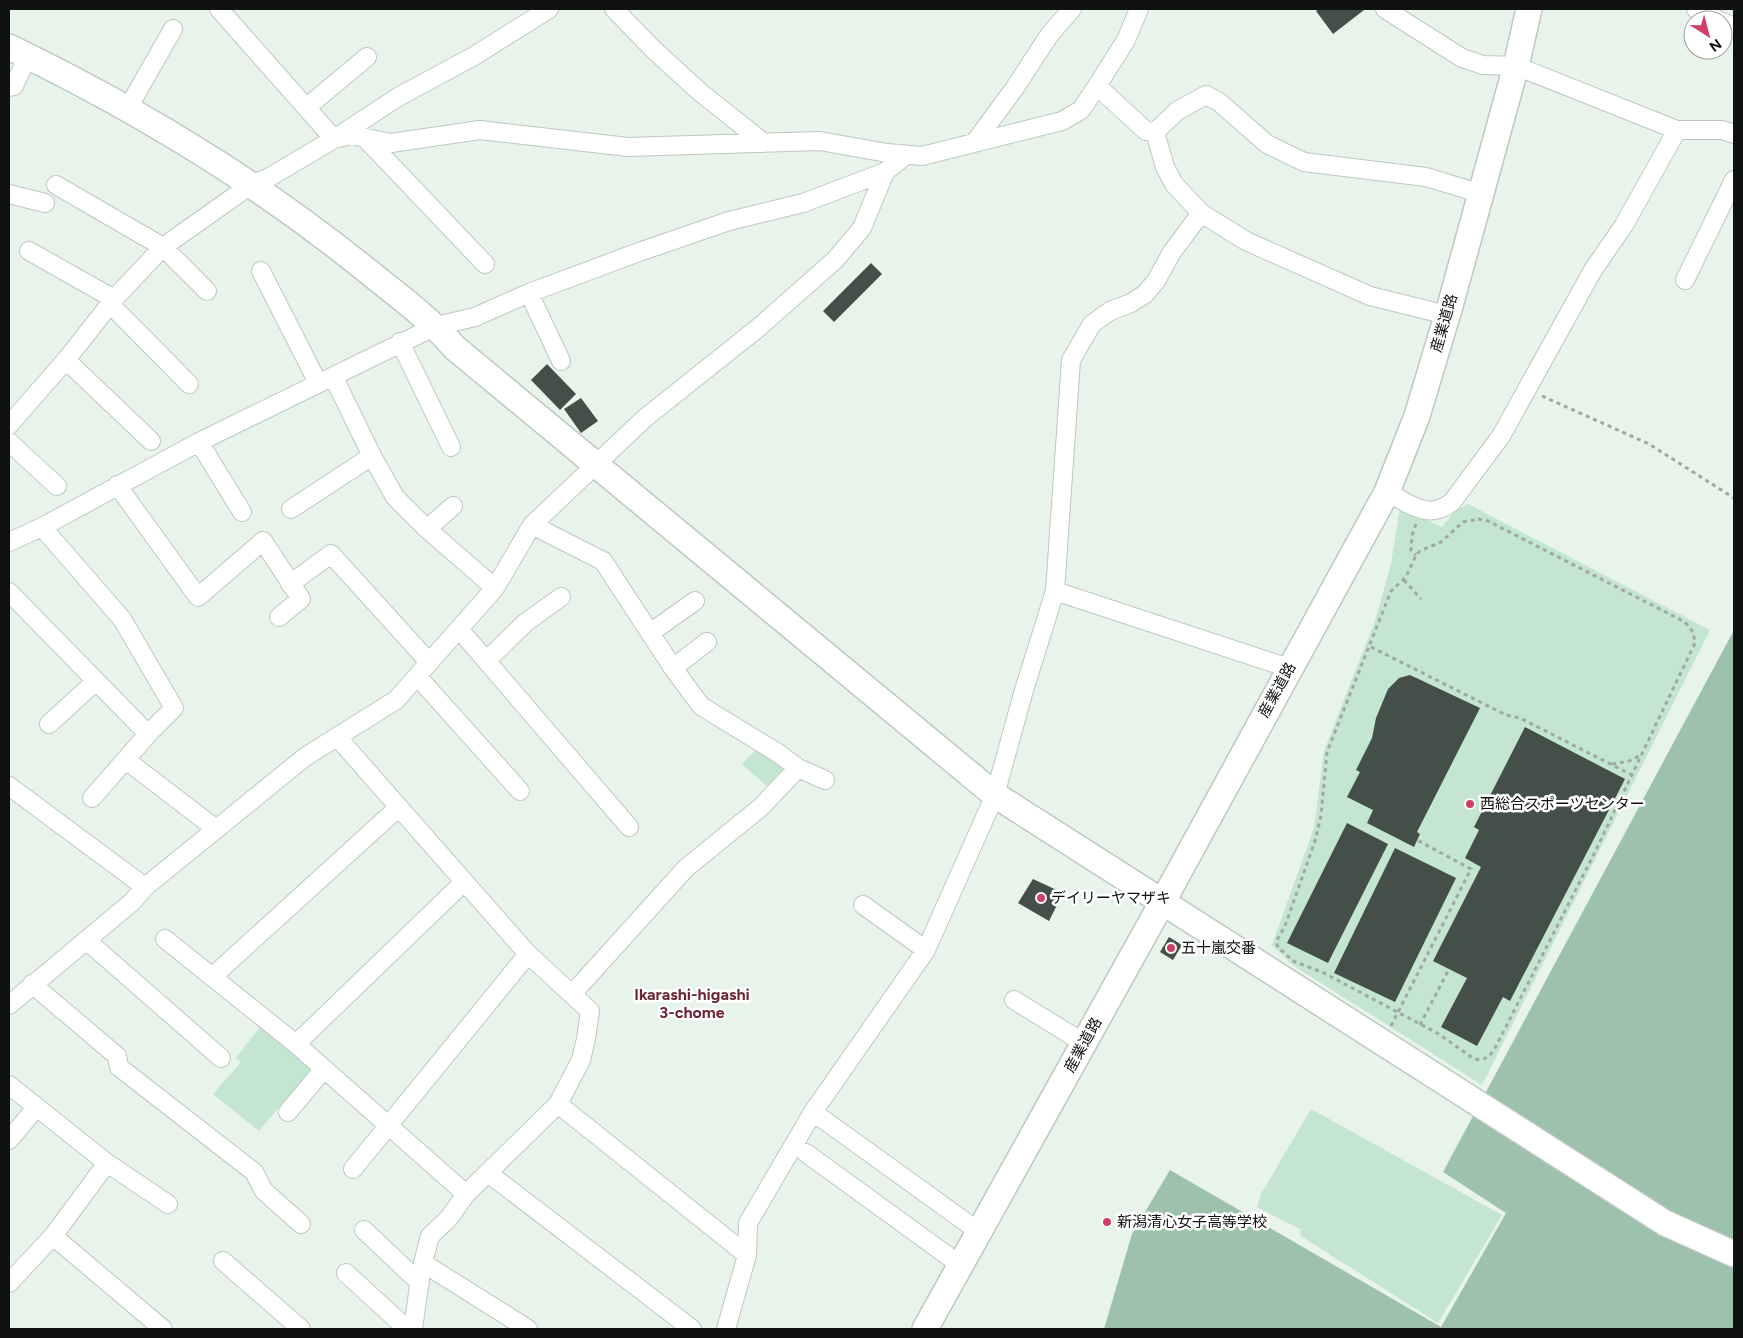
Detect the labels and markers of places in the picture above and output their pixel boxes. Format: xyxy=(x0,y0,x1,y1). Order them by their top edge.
place label: 西総合スポーツセンター xyxy=(1480,795,1645,813)
marker: 西総合スポーツセンター xyxy=(1464,798,1476,810)
place label: デイリーヤマザキ xyxy=(1051,889,1171,907)
marker: デイリーヤマザキ xyxy=(1035,892,1047,904)
place label: 五十嵐交番 xyxy=(1181,939,1256,957)
marker: 五十嵐交番 xyxy=(1165,942,1177,954)
place label: 新潟清心女子高等学校 xyxy=(1117,1213,1267,1231)
marker: 新潟清心女子高等学校 xyxy=(1101,1216,1113,1228)

